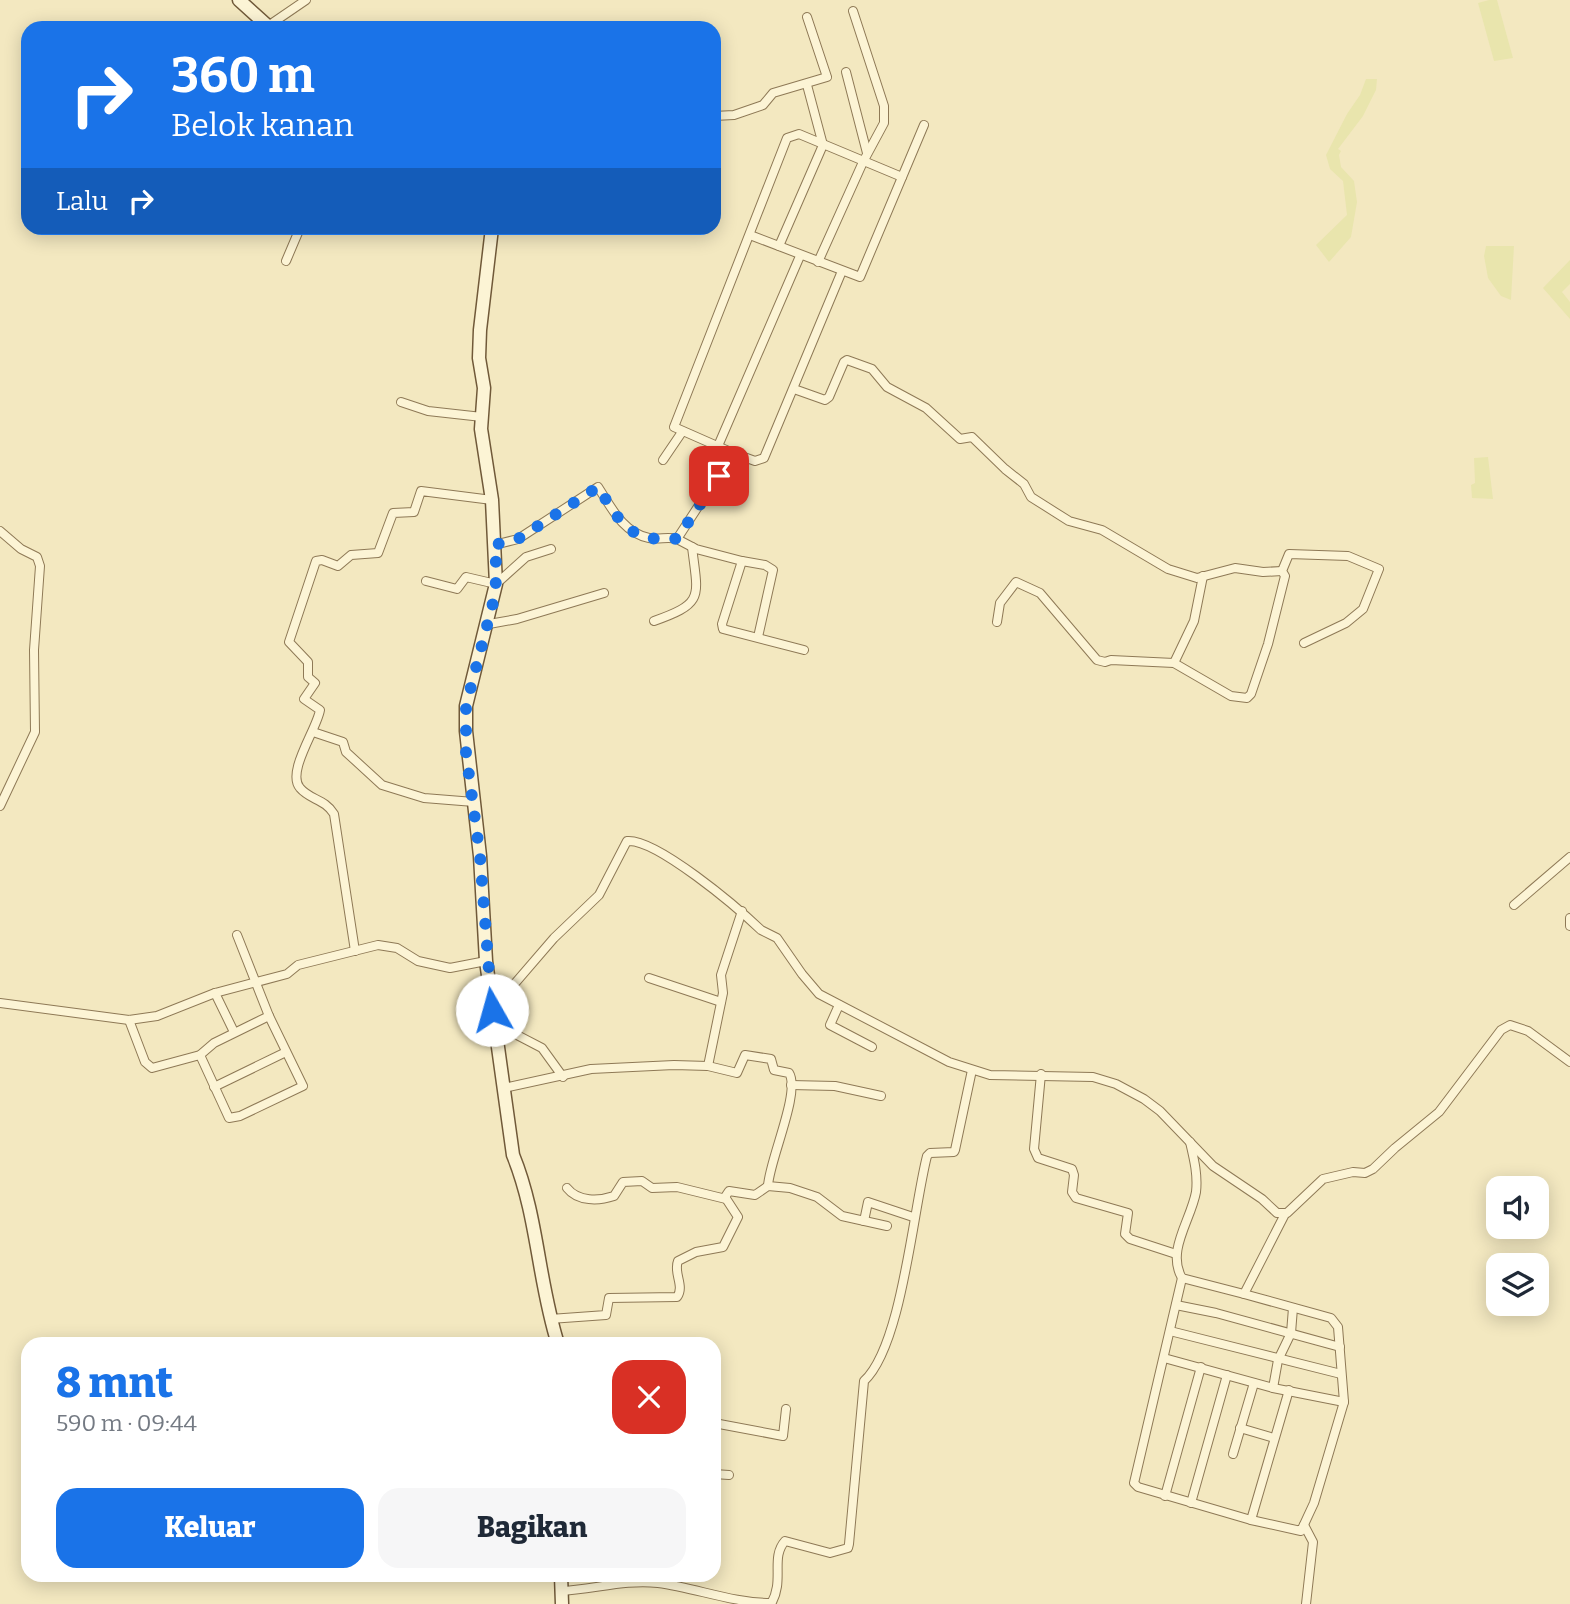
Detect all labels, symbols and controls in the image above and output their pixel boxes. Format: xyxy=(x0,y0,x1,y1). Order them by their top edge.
text: 360 m xyxy=(171,46,315,105)
icon: right xyxy=(56,49,147,140)
text: Belok kanan xyxy=(171,106,354,144)
icon: right xyxy=(122,182,160,220)
text: Lalu xyxy=(56,186,108,217)
pin xyxy=(689,446,749,506)
icon: arrive xyxy=(700,457,738,495)
position arrow xyxy=(455,973,529,1047)
map controls xyxy=(1486,1176,1549,1316)
button: sound xyxy=(1486,1176,1549,1239)
button: layers xyxy=(1486,1253,1549,1316)
text: 8 mnt xyxy=(56,1358,173,1408)
button: close xyxy=(612,1360,686,1434)
text: 590 m · 09:44 xyxy=(56,1409,197,1437)
button: Keluar xyxy=(56,1488,364,1568)
button: Bagikan xyxy=(378,1488,686,1568)

